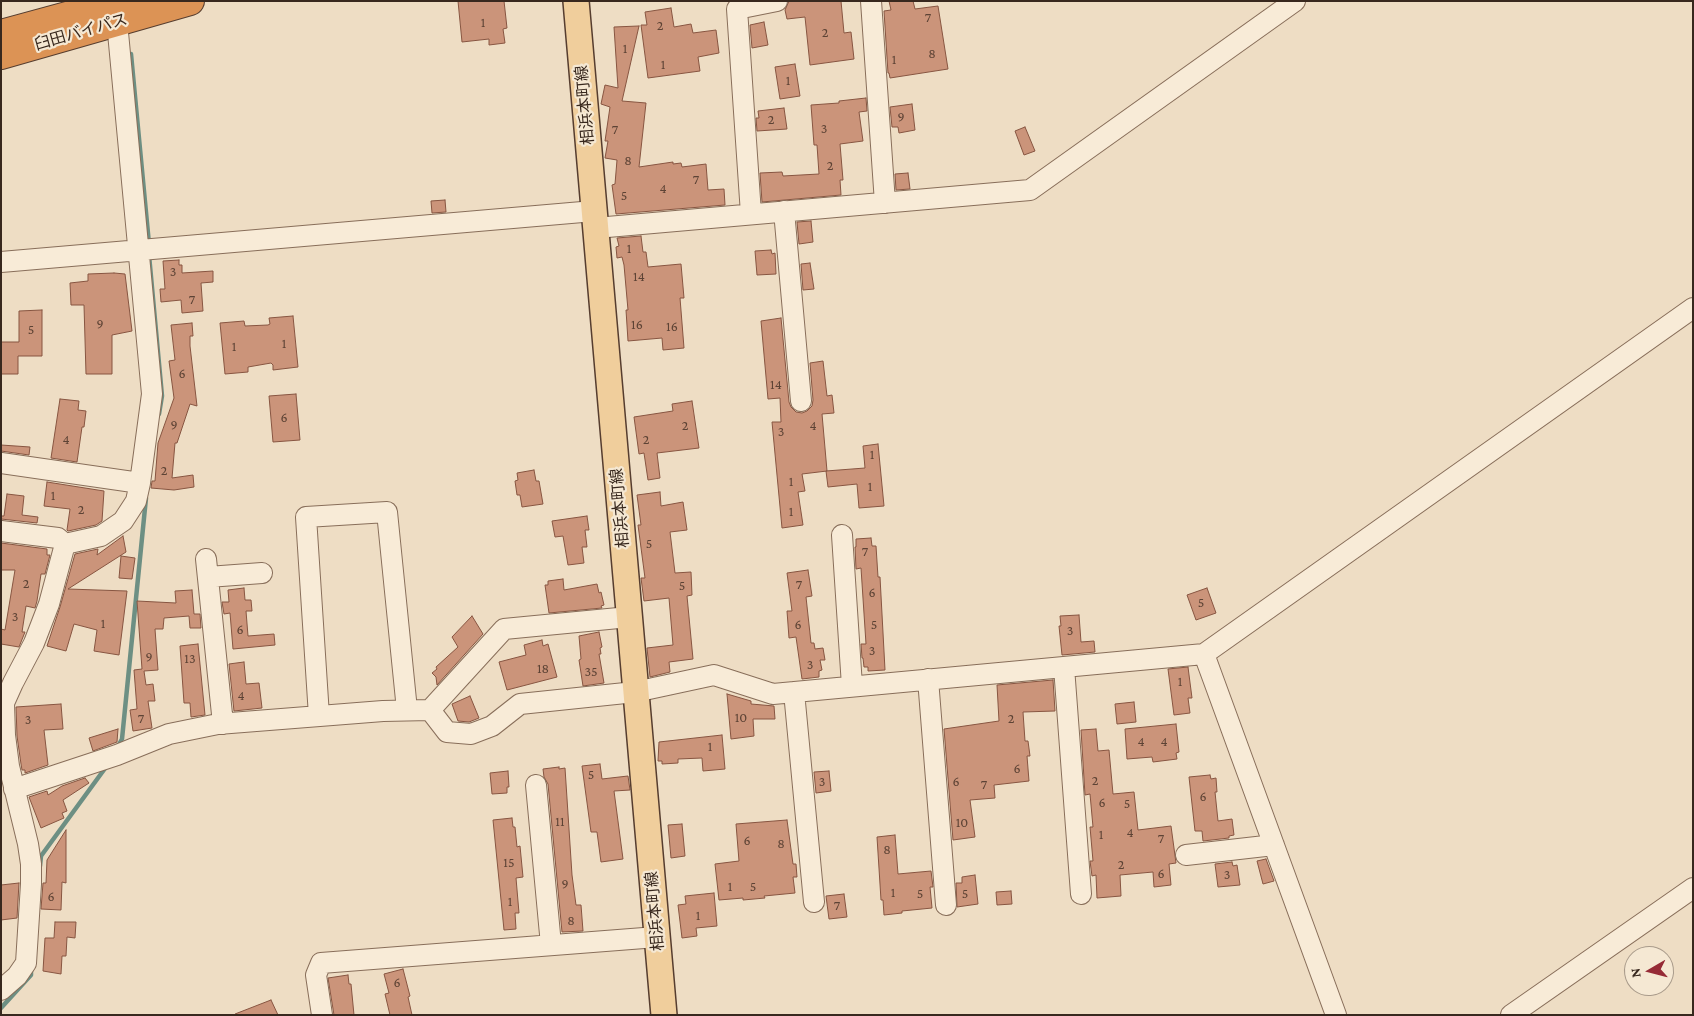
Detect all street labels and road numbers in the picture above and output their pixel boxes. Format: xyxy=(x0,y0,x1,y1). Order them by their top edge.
street label: 臼田バイパス xyxy=(32,10,130,54)
street label: 相浜本町線 xyxy=(572,64,598,146)
street label: 相浜本町線 xyxy=(607,467,633,549)
street label: 相浜本町線 xyxy=(642,870,668,952)

